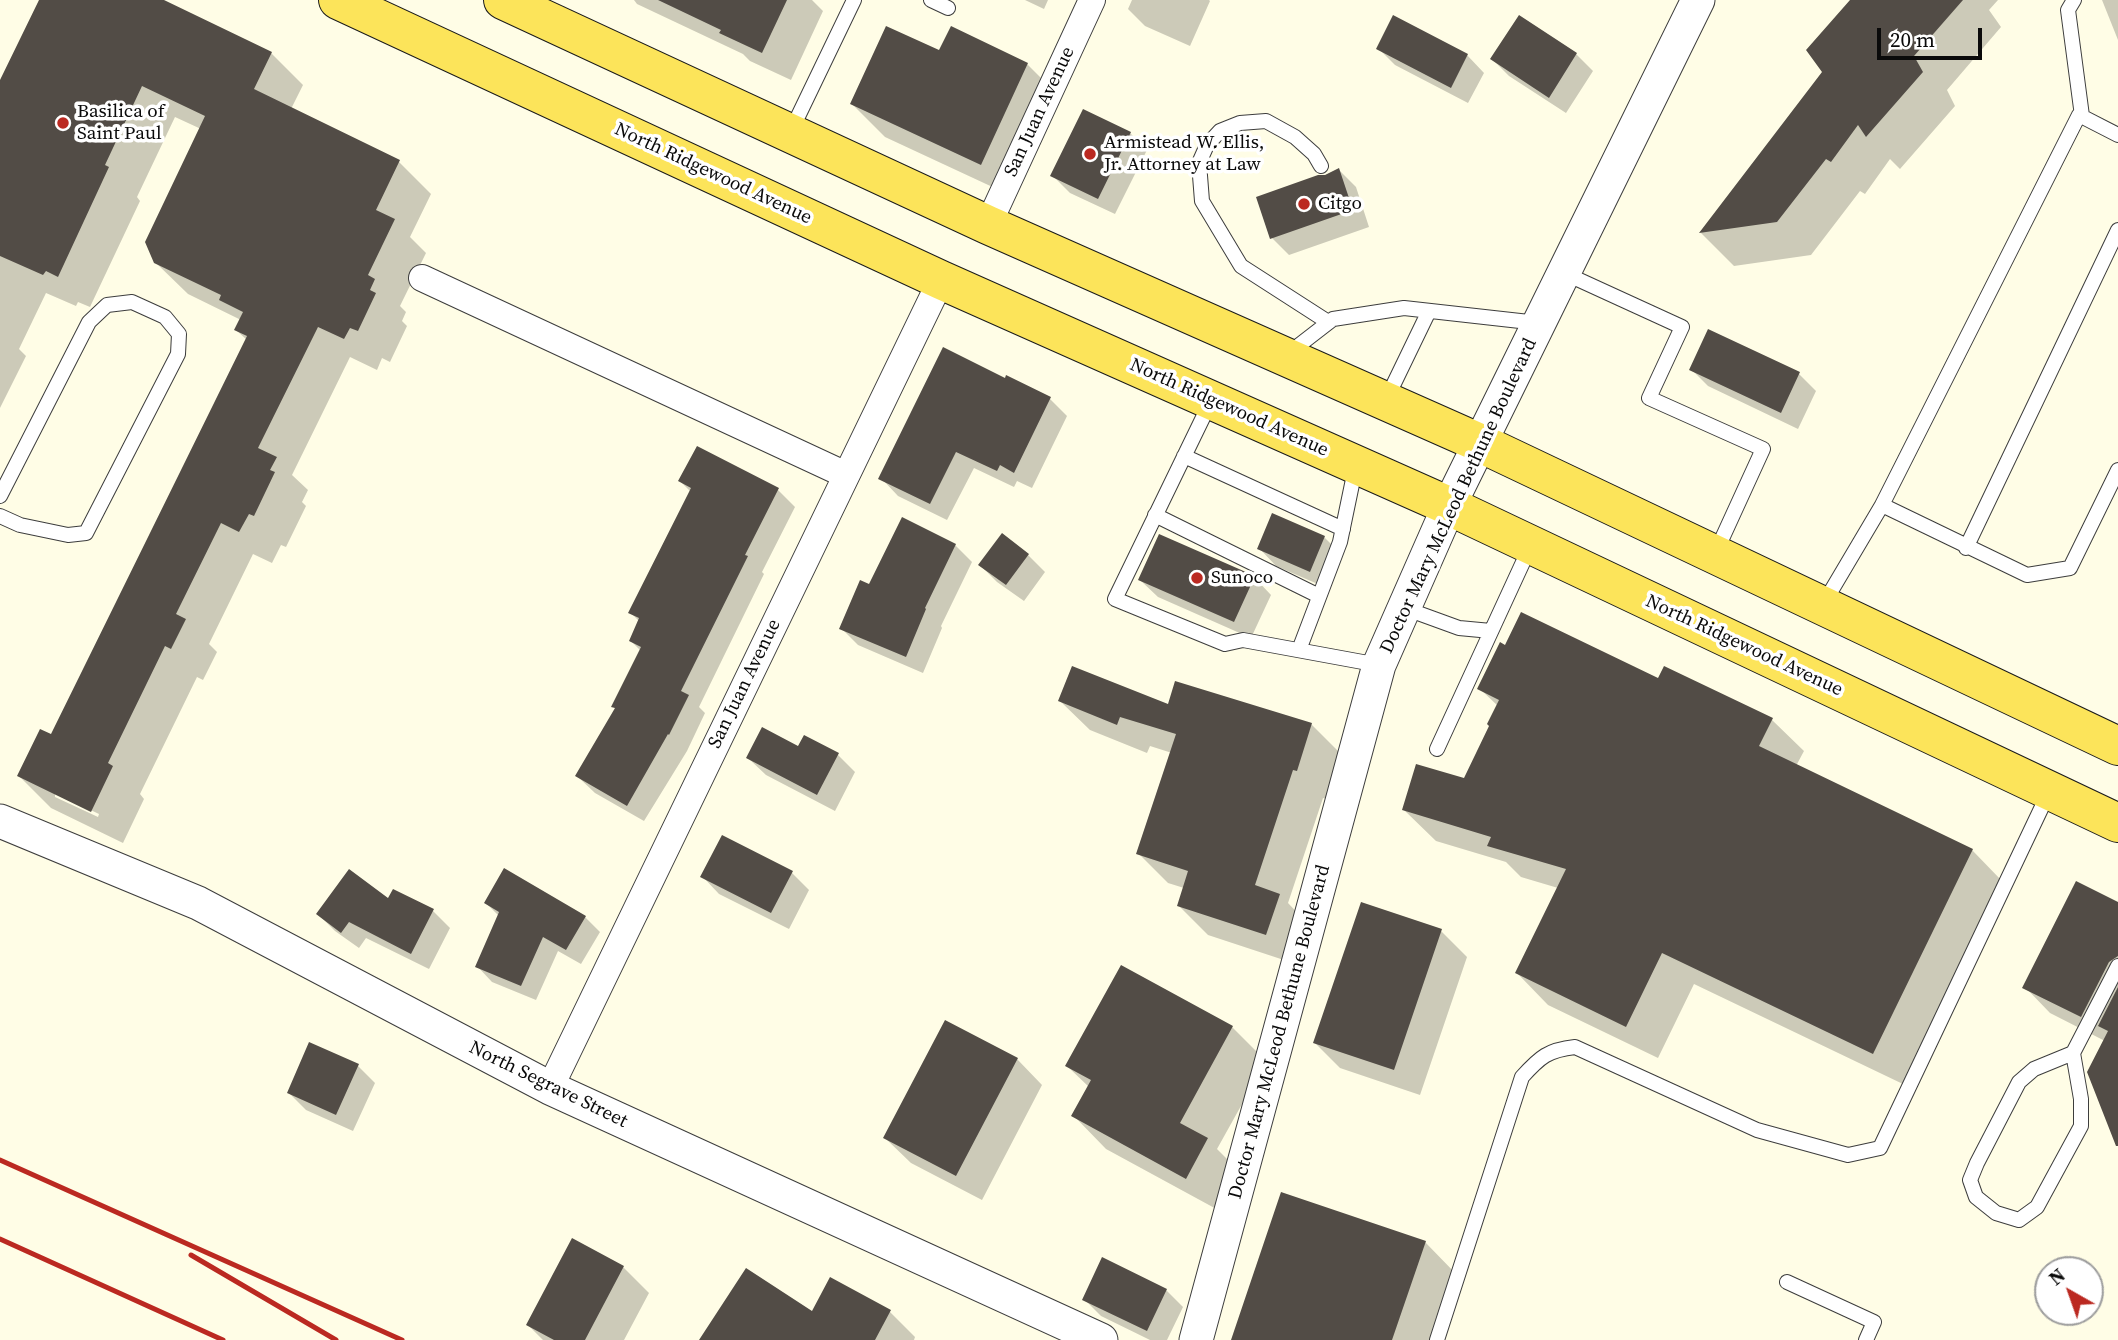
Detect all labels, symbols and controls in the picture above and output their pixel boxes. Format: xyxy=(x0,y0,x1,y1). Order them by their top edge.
scale bar xyxy=(1880,14,1985,58)
text: 20 m xyxy=(1890,25,1935,54)
street label: San Juan Avenue xyxy=(1000,43,1080,181)
place label: Basilica of Saint Paul xyxy=(77,101,164,145)
marker: Basilica of Saint Paul xyxy=(55,115,71,131)
street label: North Ridgewood Avenue xyxy=(611,118,815,230)
place label: Armistead W. Ellis, Jr. Attorney at Law xyxy=(1104,132,1264,176)
marker: Armistead W. Ellis, Jr. Attorney at Law xyxy=(1082,146,1098,162)
place label: Citgo xyxy=(1318,193,1362,215)
marker: Citgo xyxy=(1296,196,1312,212)
street label: Doctor Mary McLeod Bethune Boulevard xyxy=(1376,335,1542,657)
street label: North Ridgewood Avenue xyxy=(1126,354,1332,462)
place label: Sunoco xyxy=(1211,567,1273,589)
marker: Sunoco xyxy=(1189,570,1205,586)
street label: North Ridgewood Avenue xyxy=(1642,590,1846,702)
street label: San Juan Avenue xyxy=(704,616,786,752)
street label: Doctor Mary McLeod Bethune Boulevard xyxy=(1224,862,1336,1202)
street label: North Segrave Street xyxy=(465,1037,631,1133)
north arrow xyxy=(2034,1256,2104,1326)
text: N xyxy=(2043,1262,2070,1291)

